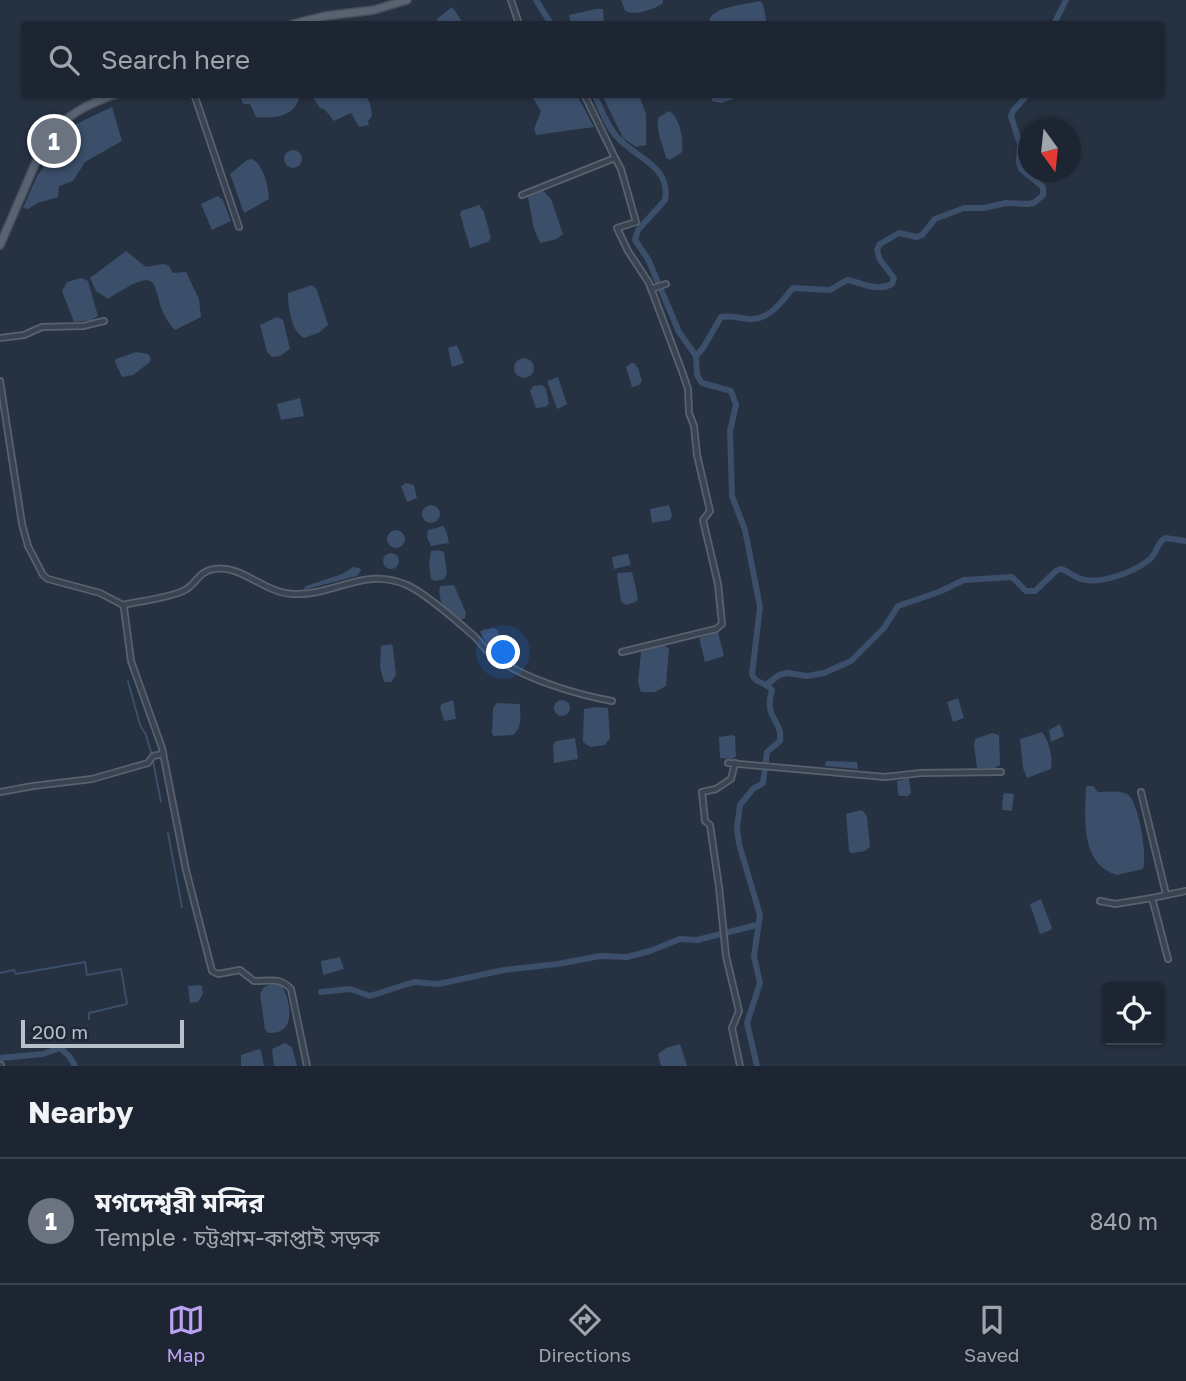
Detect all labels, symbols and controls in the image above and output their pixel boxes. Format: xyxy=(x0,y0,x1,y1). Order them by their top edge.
search box xyxy=(21,21,1165,98)
icon: search xyxy=(45,41,83,79)
text: Search here xyxy=(101,44,250,75)
pin: 1 xyxy=(31,115,77,167)
north arrow xyxy=(1018,119,1081,182)
your location xyxy=(486,635,520,669)
map controls xyxy=(1102,982,1165,1045)
button: locate xyxy=(1102,982,1165,1045)
scale bar xyxy=(21,1017,184,1049)
text: 200 m xyxy=(32,1020,88,1043)
text: Nearby xyxy=(28,1094,133,1130)
text: মগদেশ্বরী মন্দির xyxy=(95,1187,264,1218)
text: 1 xyxy=(45,1207,57,1235)
text: 840 m xyxy=(1090,1207,1158,1235)
text: Temple · চট্টগ্রাম-কাপ্তাই সড়ক xyxy=(95,1223,380,1251)
tab: Map xyxy=(166,1301,205,1366)
tab: Directions xyxy=(538,1301,631,1366)
tab: Saved xyxy=(964,1301,1020,1366)

